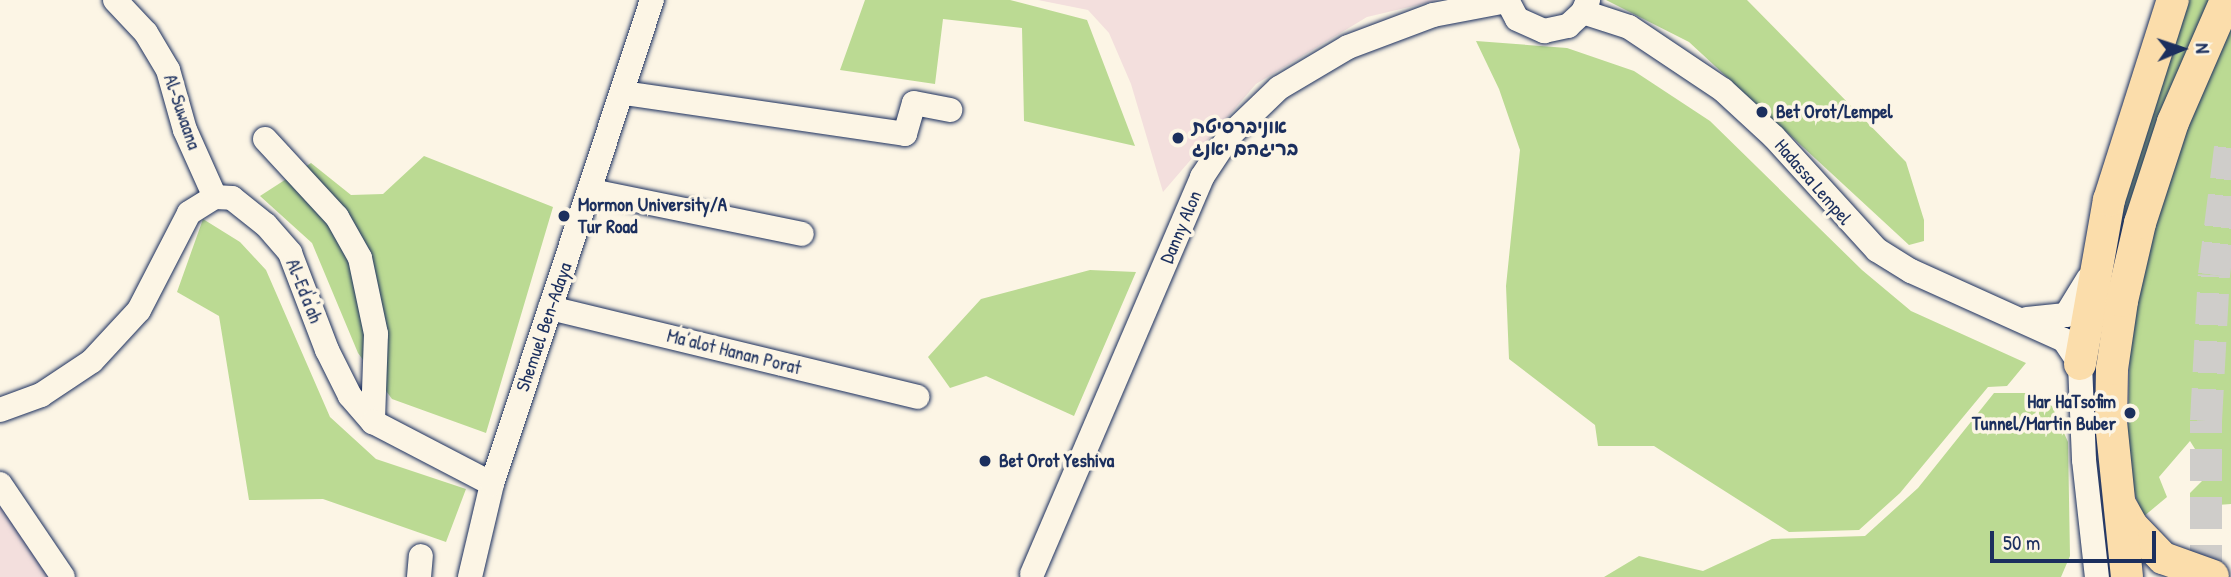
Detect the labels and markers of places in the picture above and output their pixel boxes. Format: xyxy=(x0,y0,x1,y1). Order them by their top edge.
place label: Bet Orot/Lempel xyxy=(1776,101,1893,123)
marker: Bet Orot/Lempel xyxy=(1754,104,1770,120)
place label: אוניברסיטת בריגהם יאנג xyxy=(1192,116,1298,160)
marker: אוניברסיטת בריגהם יאנג xyxy=(1170,130,1186,146)
place label: Mormon University/A Tur Road xyxy=(578,194,727,238)
marker: Mormon University/A Tur Road xyxy=(556,208,572,224)
place label: Har HaTsofim Tunnel/Martin Buber xyxy=(1972,391,2116,435)
marker: Har HaTsofim Tunnel/Martin Buber xyxy=(2122,405,2138,421)
place label: Bet Orot Yeshiva xyxy=(999,450,1114,472)
marker: Bet Orot Yeshiva xyxy=(977,453,993,469)

